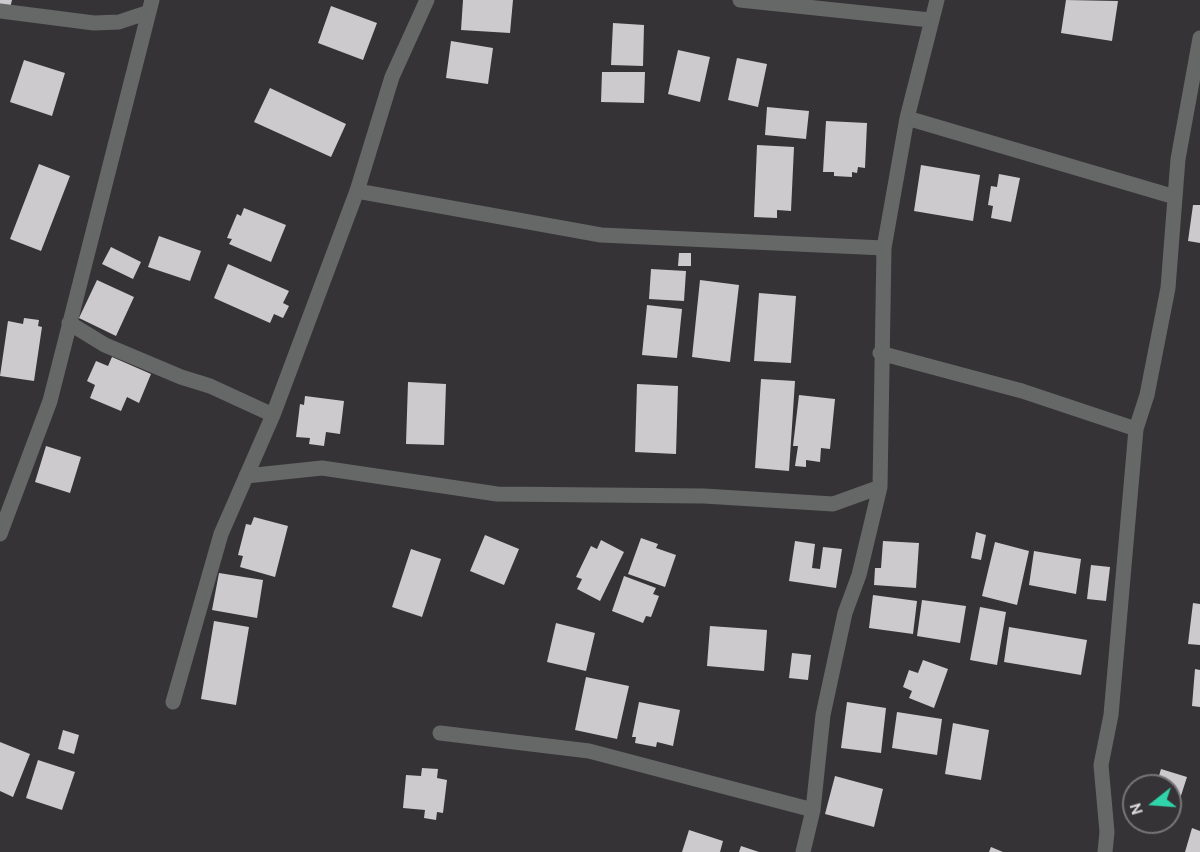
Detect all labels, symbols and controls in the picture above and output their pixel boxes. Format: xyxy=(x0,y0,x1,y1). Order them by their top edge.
north arrow xyxy=(1122,774,1182,834)
text: N xyxy=(1125,801,1147,817)

